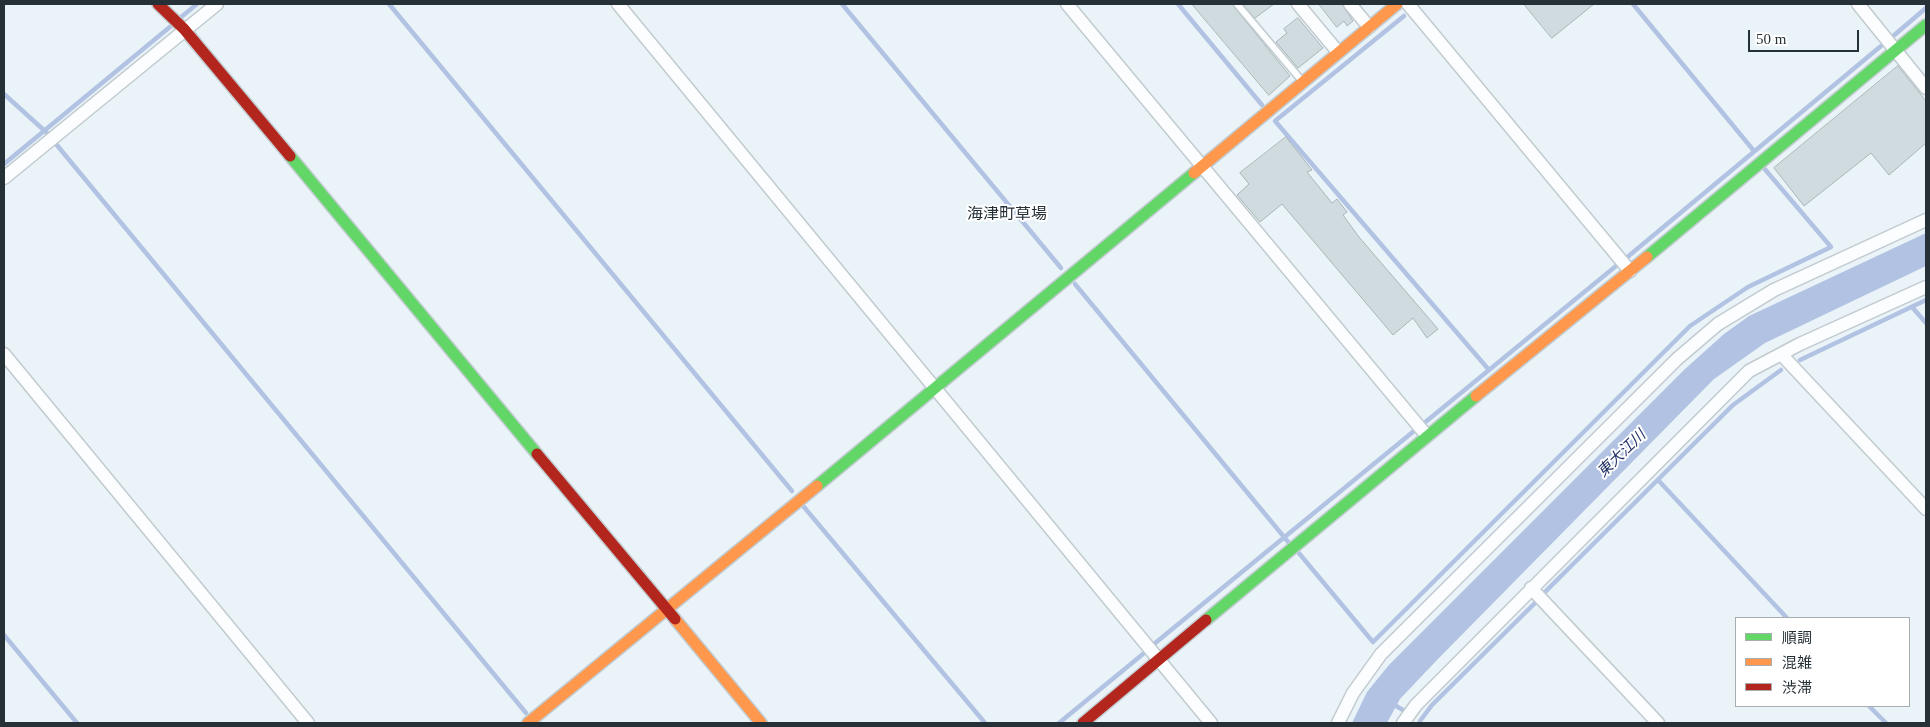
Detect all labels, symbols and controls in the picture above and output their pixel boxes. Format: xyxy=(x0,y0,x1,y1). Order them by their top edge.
scale bar xyxy=(1750,20,1861,52)
text: 50 m xyxy=(1756,31,1786,47)
district label: 海津町草場 xyxy=(967,205,1047,225)
water label: 東大江川 xyxy=(1594,427,1650,481)
legend xyxy=(1735,617,1910,707)
text: 順調 xyxy=(1782,630,1812,646)
text: 混雑 xyxy=(1782,655,1812,671)
text: 渋滞 xyxy=(1782,680,1812,696)

